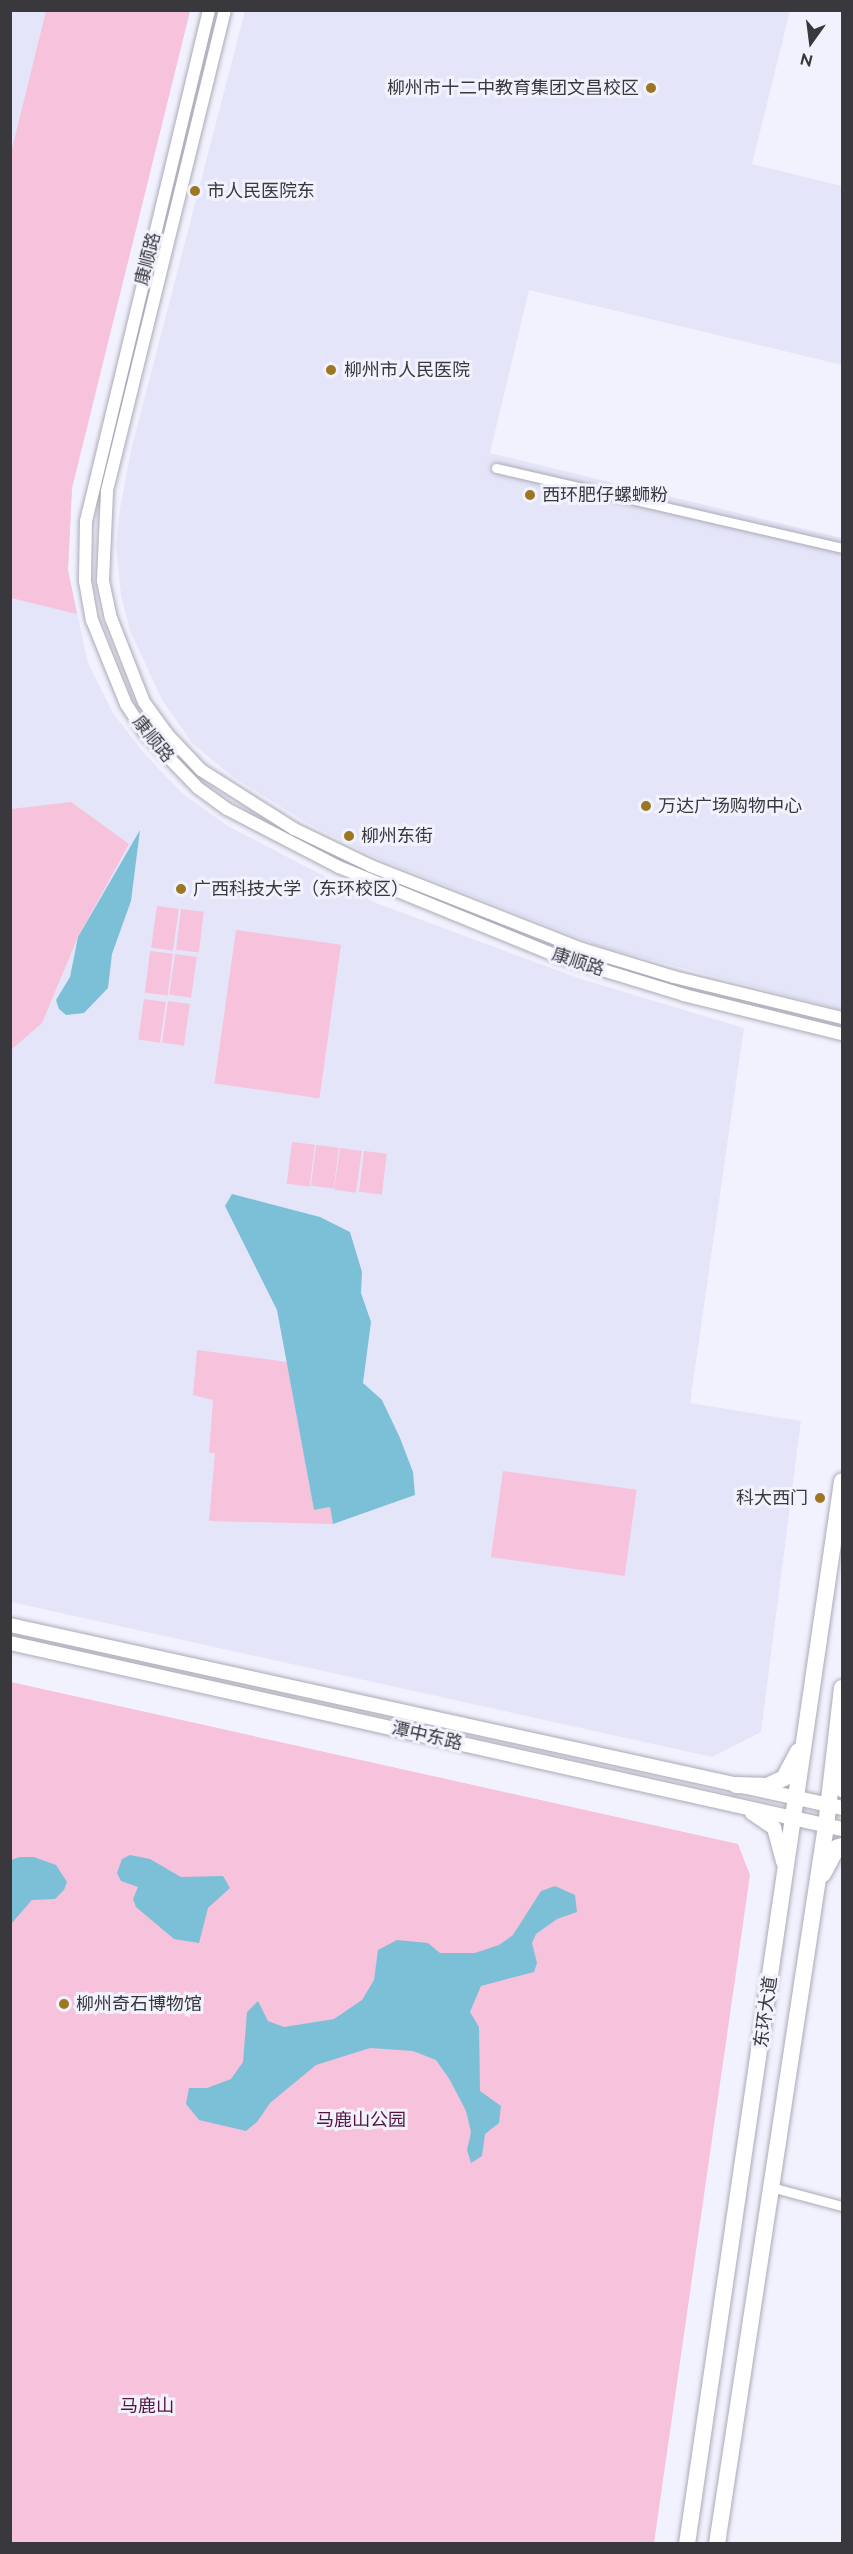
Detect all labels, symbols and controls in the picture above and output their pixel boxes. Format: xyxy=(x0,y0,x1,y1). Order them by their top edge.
north arrow xyxy=(781,12,841,72)
text: N xyxy=(798,49,815,71)
place label: 柳州市十二中教育集团文昌校区 xyxy=(387,77,639,99)
marker: 柳州市十二中教育集团文昌校区 xyxy=(644,81,658,95)
place label: 市人民医院东 xyxy=(207,180,315,202)
marker: 市人民医院东 xyxy=(188,184,202,198)
street label: 康顺路 xyxy=(131,230,165,288)
place label: 柳州市人民医院 xyxy=(344,359,470,381)
marker: 柳州市人民医院 xyxy=(322,361,340,379)
place label: 西环肥仔螺蛳粉 xyxy=(542,484,668,506)
marker: 西环肥仔螺蛳粉 xyxy=(523,488,537,502)
street label: 康顺路 xyxy=(128,711,178,767)
place label: 万达广场购物中心 xyxy=(658,795,802,817)
marker: 万达广场购物中心 xyxy=(639,799,653,813)
place label: 柳州东街 xyxy=(361,825,433,847)
marker: 柳州东街 xyxy=(342,829,356,843)
place label: 广西科技大学（东环校区） xyxy=(193,878,409,900)
marker: 广西科技大学（东环校区） xyxy=(174,882,188,896)
street label: 康顺路 xyxy=(549,943,607,981)
place label: 科大西门 xyxy=(736,1487,808,1509)
marker: 科大西门 xyxy=(813,1491,827,1505)
street label: 潭中东路 xyxy=(389,1717,465,1755)
street label: 东环大道 xyxy=(750,1975,782,2049)
place label: 柳州奇石博物馆 xyxy=(76,1993,202,2015)
marker: 柳州奇石博物馆 xyxy=(57,1997,71,2011)
park label: 马鹿山公园 xyxy=(316,2109,406,2131)
park label: 马鹿山 xyxy=(120,2395,174,2417)

